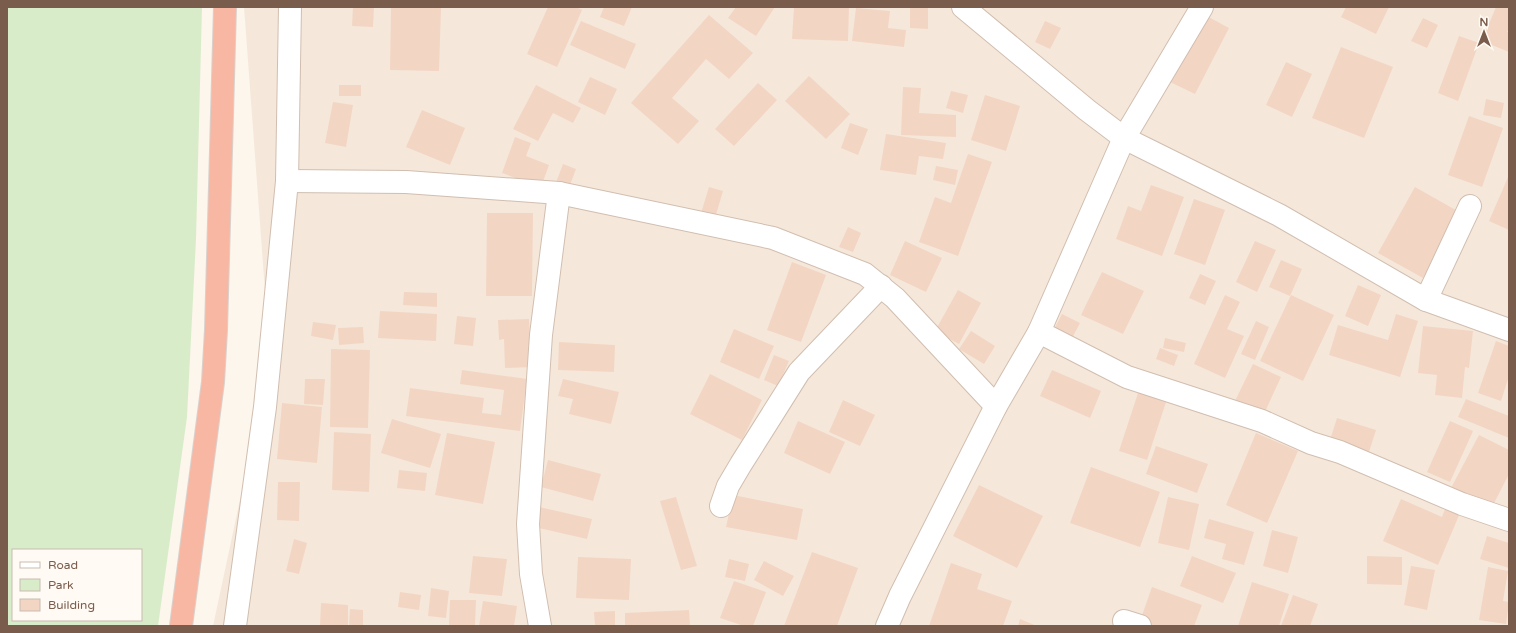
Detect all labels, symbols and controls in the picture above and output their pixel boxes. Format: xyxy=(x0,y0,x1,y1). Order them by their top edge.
north arrow xyxy=(1464,12,1504,52)
text: N xyxy=(1480,16,1488,29)
legend xyxy=(12,549,142,621)
text: Road xyxy=(48,558,78,572)
text: Park xyxy=(48,578,74,592)
text: Building xyxy=(48,598,95,612)

